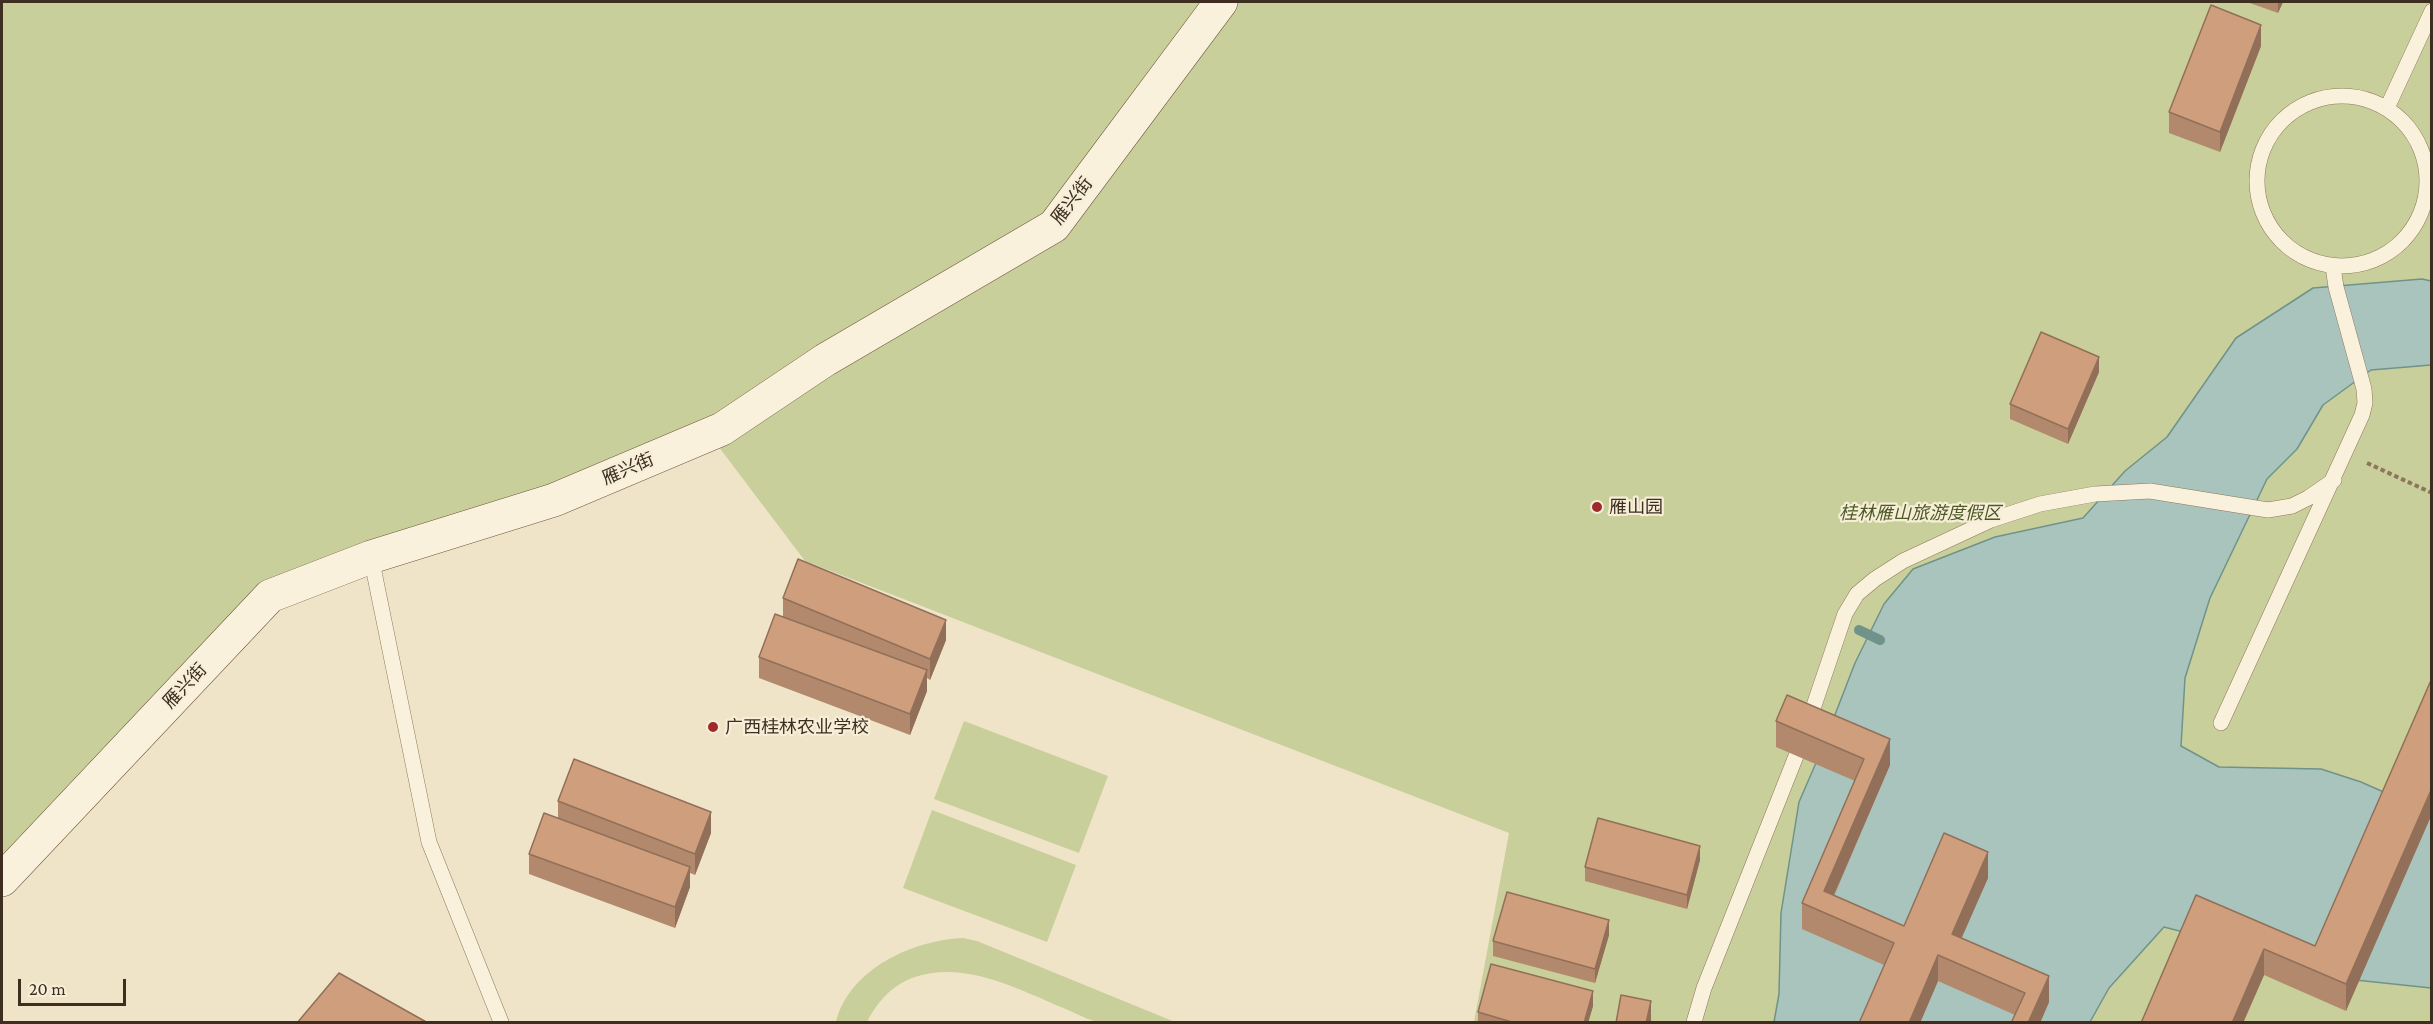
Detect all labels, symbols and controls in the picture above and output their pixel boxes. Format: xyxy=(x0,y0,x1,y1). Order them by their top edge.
street label: 雁兴街 xyxy=(1047,173,1097,229)
street label: 雁兴街 xyxy=(599,449,657,489)
place label: 雁山园 xyxy=(1609,496,1663,518)
marker: 雁山园 xyxy=(1590,500,1604,514)
park label: 桂林雁山旅游度假区 xyxy=(1839,502,2001,524)
street label: 雁兴街 xyxy=(159,659,211,713)
place label: 广西桂林农业学校 xyxy=(725,716,869,738)
marker: 广西桂林农业学校 xyxy=(706,720,720,734)
scale bar xyxy=(21,967,129,1005)
text: 20 m xyxy=(29,979,66,999)

